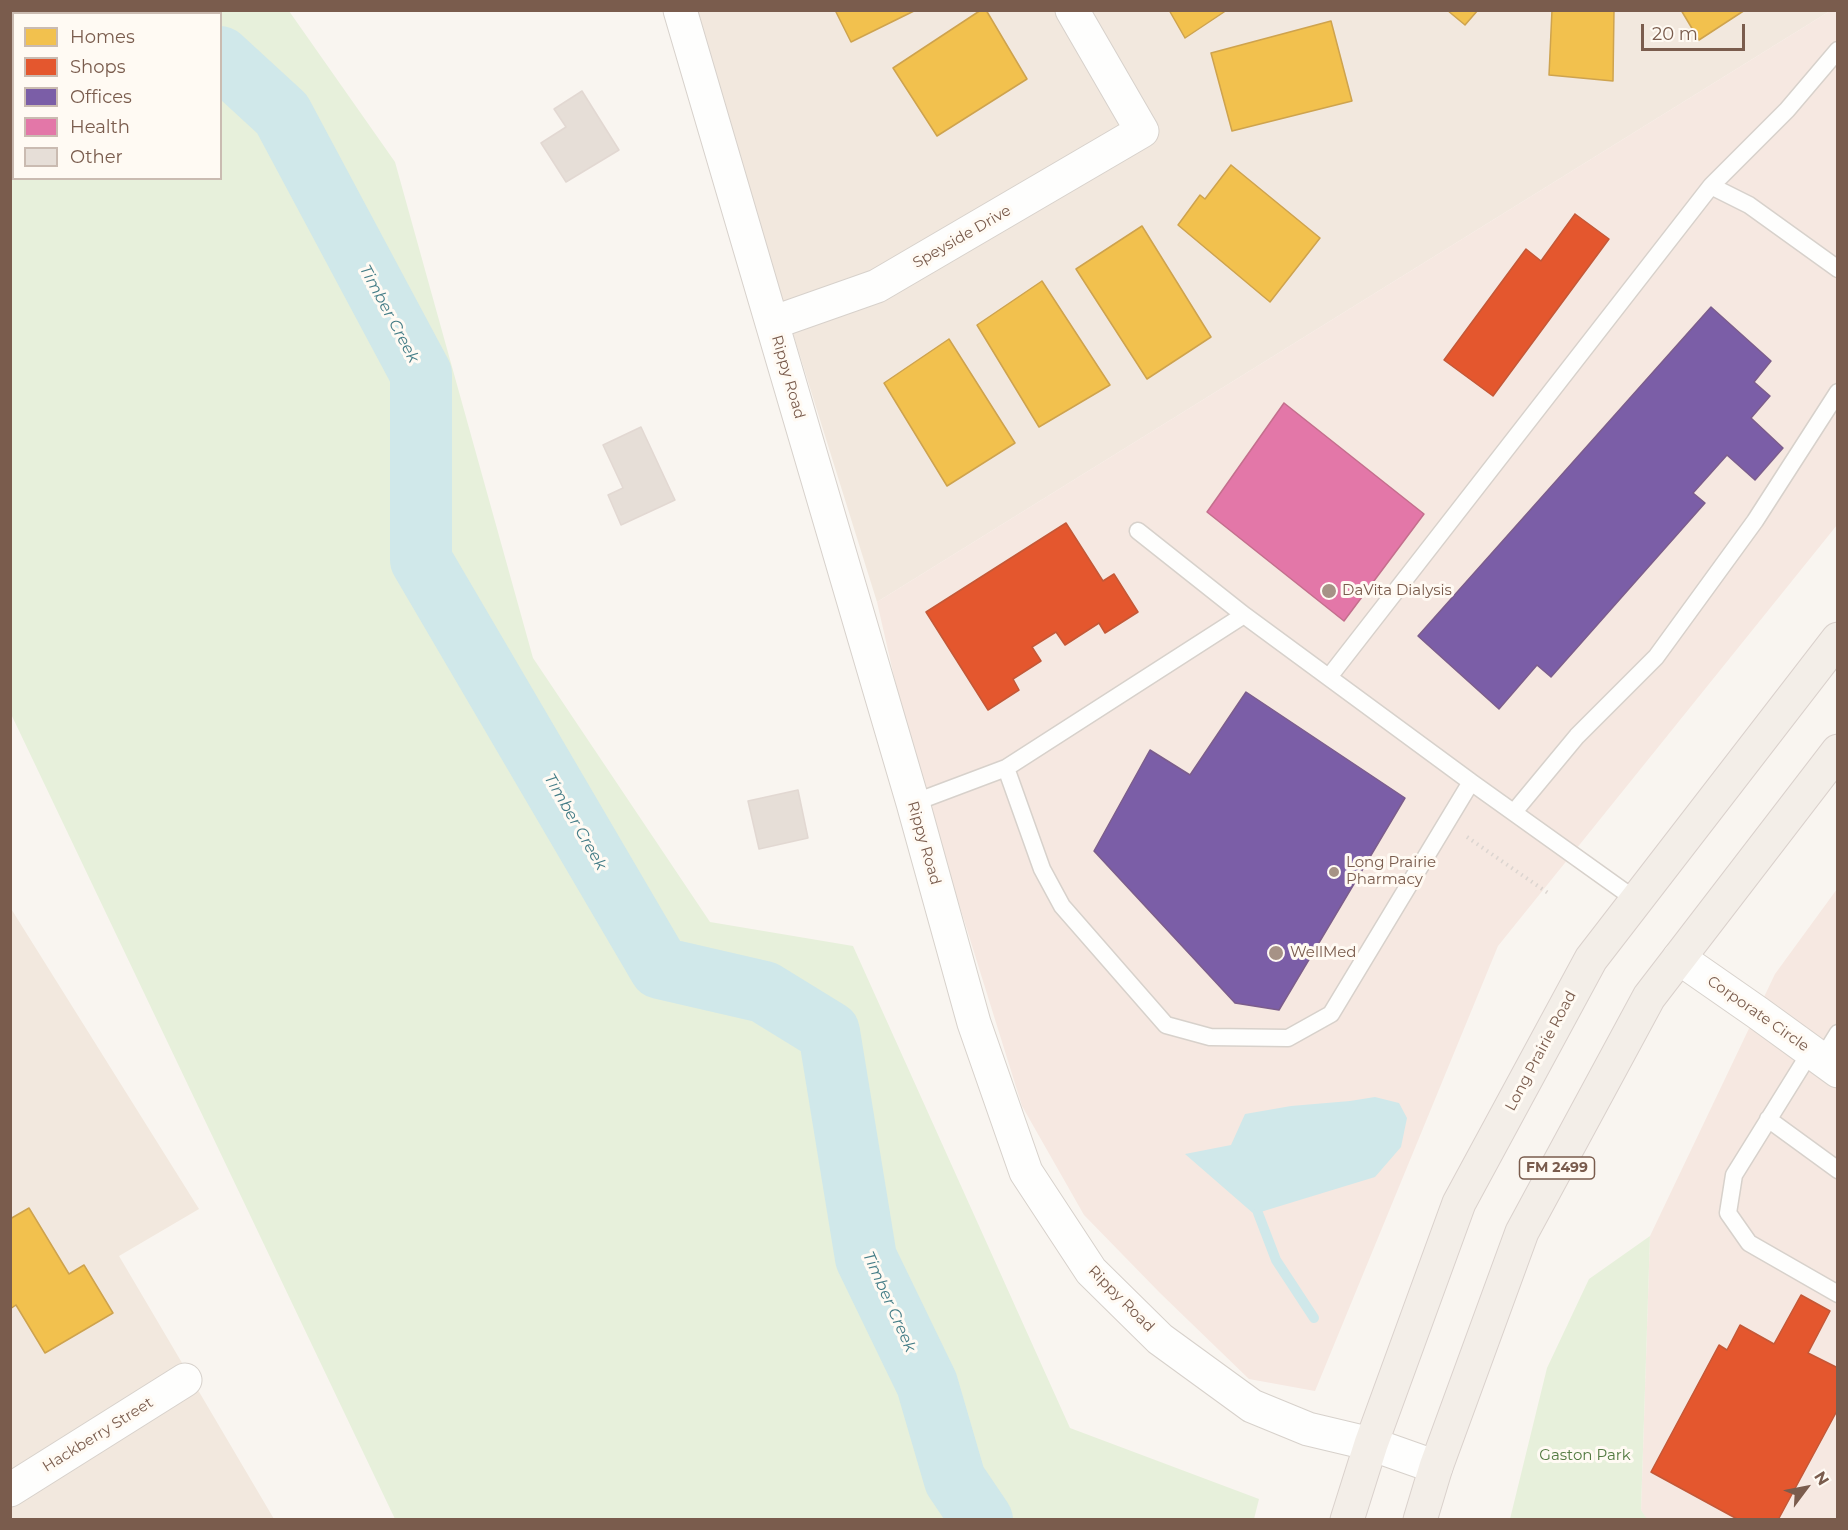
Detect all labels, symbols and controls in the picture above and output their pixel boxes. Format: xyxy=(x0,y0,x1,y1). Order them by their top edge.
legend xyxy=(12,12,222,180)
scale bar xyxy=(1644,12,1748,50)
text: 20 m xyxy=(1652,23,1698,45)
text: Homes xyxy=(70,26,135,48)
text: Shops xyxy=(70,56,126,78)
text: Offices xyxy=(70,86,132,108)
text: Health xyxy=(70,116,130,138)
text: Other xyxy=(70,146,123,168)
street label: Speyside Drive xyxy=(910,202,1014,272)
water label: Timber Creek xyxy=(355,262,423,366)
street label: Rippy Road xyxy=(767,333,809,421)
marker: DaVita Dialysis xyxy=(1320,582,1338,600)
place label: DaVita Dialysis xyxy=(1342,582,1452,600)
water label: Timber Creek xyxy=(540,770,610,874)
street label: Rippy Road xyxy=(903,799,945,887)
place label: Long Prairie Pharmacy xyxy=(1346,854,1436,889)
marker: Long Prairie Pharmacy xyxy=(1327,865,1341,879)
marker: WellMed xyxy=(1267,944,1285,962)
place label: WellMed xyxy=(1290,944,1357,962)
street label: Corporate Circle xyxy=(1704,972,1812,1056)
street label: Long Prairie Road xyxy=(1502,988,1580,1114)
road number: FM 2499 xyxy=(1520,1157,1594,1179)
water label: Timber Creek xyxy=(858,1249,920,1355)
street label: Rippy Road xyxy=(1084,1262,1158,1336)
street label: Hackberry Street xyxy=(39,1394,157,1476)
park label: Gaston Park xyxy=(1539,1447,1631,1465)
north arrow xyxy=(1776,1458,1836,1518)
text: N xyxy=(1810,1468,1833,1489)

